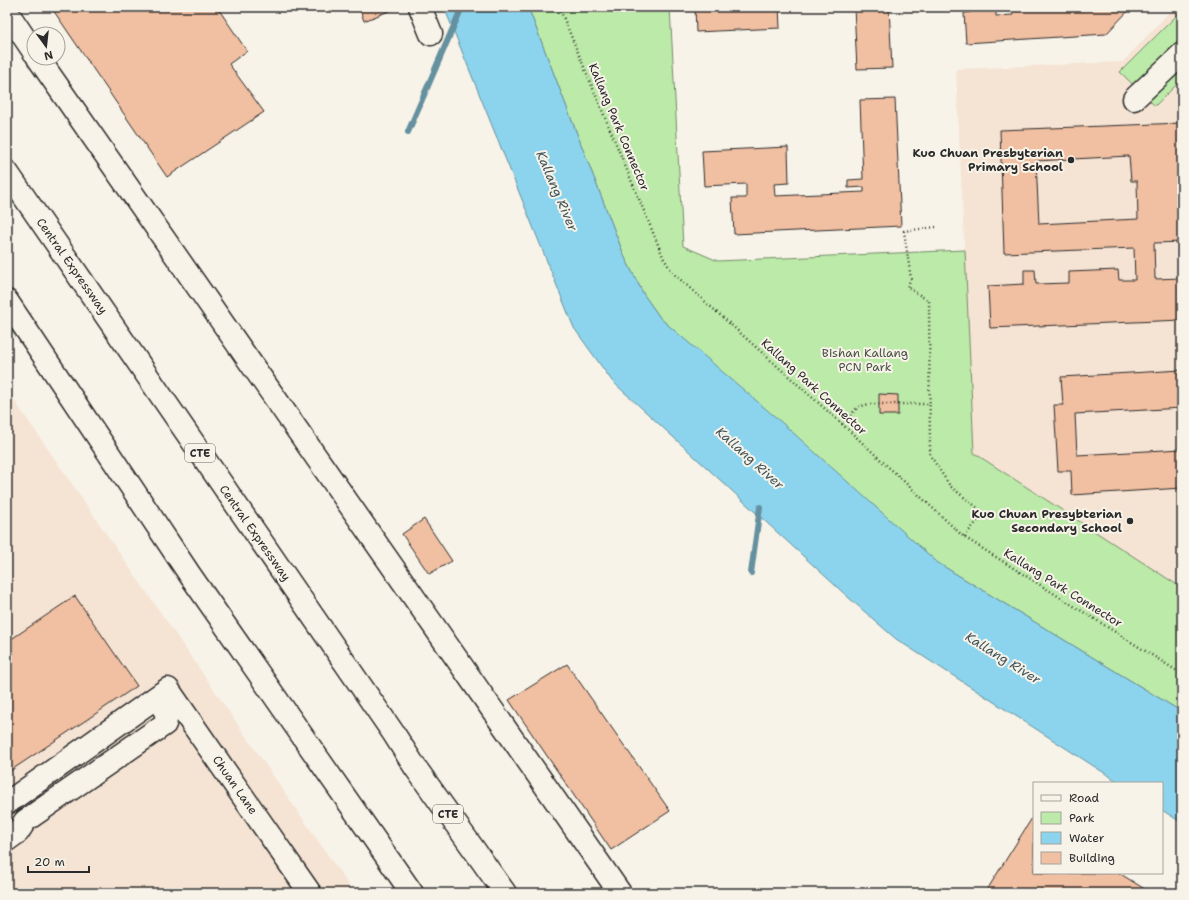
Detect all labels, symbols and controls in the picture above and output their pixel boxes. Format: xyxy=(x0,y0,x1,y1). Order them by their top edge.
north arrow xyxy=(26,26,66,66)
text: N xyxy=(42,47,55,64)
street label: Kallang Park Connector xyxy=(585,61,653,193)
place label: Kuo Chuan Presbyterian Primary School xyxy=(913,145,1063,175)
water label: Kallang River xyxy=(532,148,582,235)
marker: Kuo Chuan Presbyterian Primary School xyxy=(1066,155,1076,165)
street label: Central Expressway xyxy=(33,215,111,317)
street label: Kallang Park Connector xyxy=(758,335,871,439)
park label: Bishan Kallang PCN Park xyxy=(822,345,908,375)
water label: Kallang River xyxy=(712,423,788,494)
road number: CTE xyxy=(185,444,215,462)
street label: Central Expressway xyxy=(216,482,294,584)
place label: Kuo Chuan Presybterian Secondary School xyxy=(972,506,1122,536)
marker: Kuo Chuan Presybterian Secondary School xyxy=(1125,516,1135,526)
street label: Kallang Park Connector xyxy=(1001,545,1126,631)
water label: Kallang River xyxy=(962,628,1045,688)
street label: Chuan Lane xyxy=(209,752,261,818)
legend xyxy=(1033,782,1163,874)
text: Road xyxy=(1069,790,1100,806)
road number: CTE xyxy=(433,805,463,823)
text: Park xyxy=(1069,810,1095,826)
text: Water xyxy=(1069,830,1105,846)
scale bar xyxy=(28,848,89,874)
text: Building xyxy=(1069,850,1115,866)
text: 20 m xyxy=(34,854,65,870)

